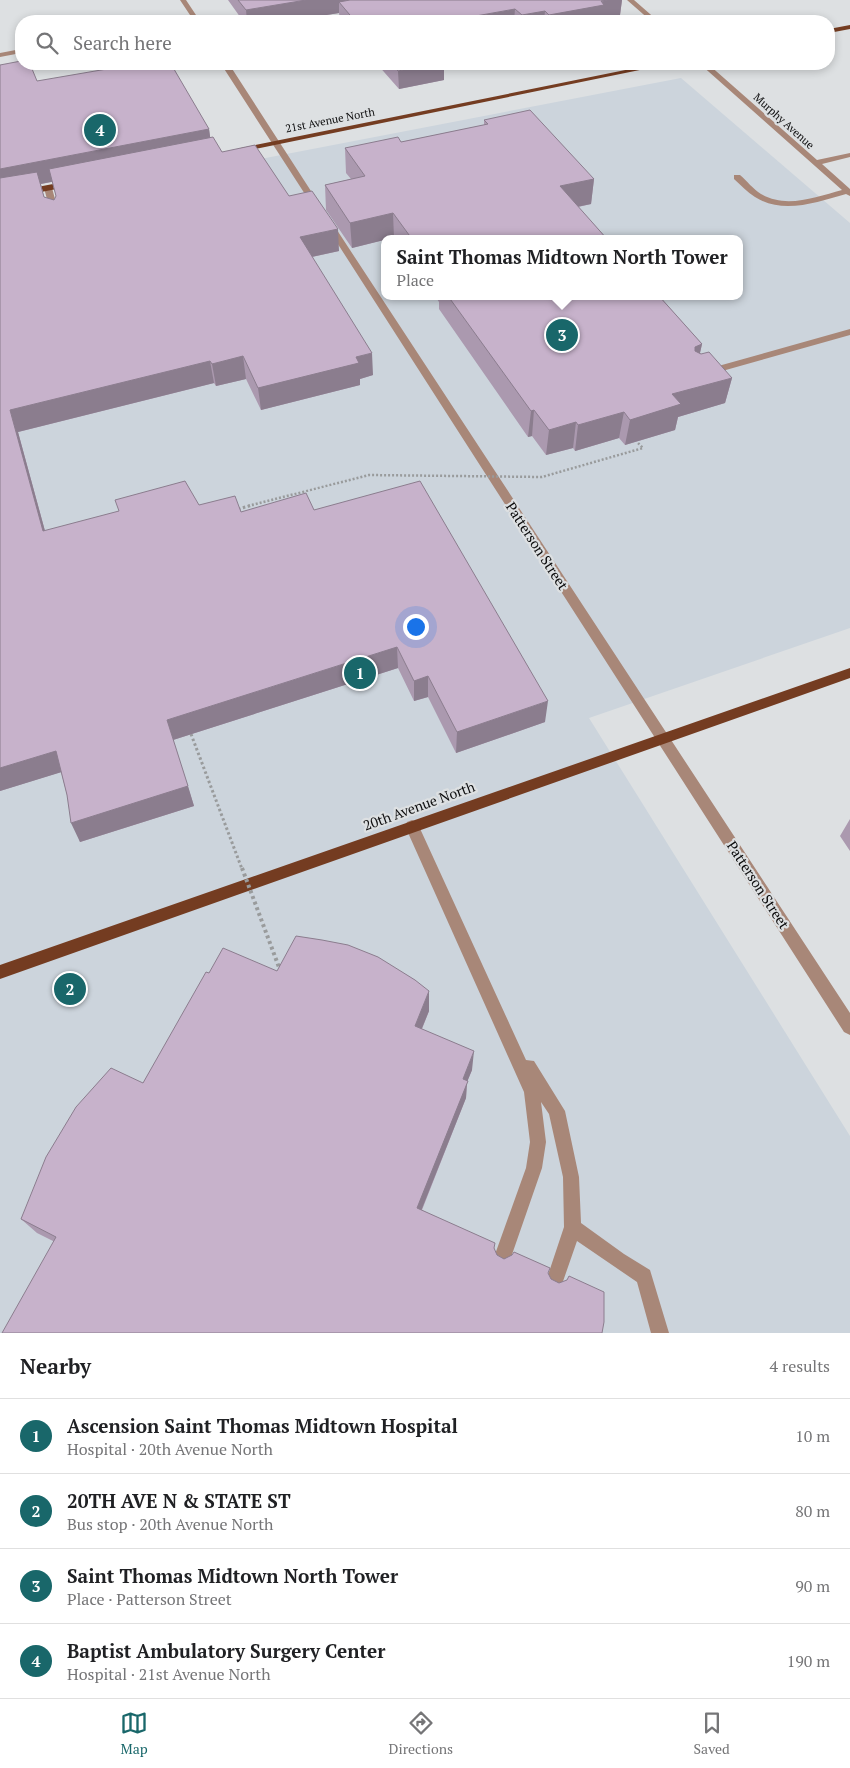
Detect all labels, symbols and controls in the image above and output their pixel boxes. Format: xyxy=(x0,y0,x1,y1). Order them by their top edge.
search box xyxy=(15,15,835,70)
icon: search xyxy=(33,29,61,57)
text: Search here xyxy=(73,30,172,55)
street label: Murphy Avenue xyxy=(751,90,818,152)
street label: 21st Avenue North xyxy=(284,104,376,136)
pin: 4 xyxy=(84,111,116,149)
popup xyxy=(381,235,743,300)
text: Saint Thomas Midtown North Tower xyxy=(396,244,728,269)
text: Place xyxy=(396,269,434,291)
pin: 3 xyxy=(546,316,578,354)
street label: Patterson Street xyxy=(502,498,573,594)
your location xyxy=(403,614,429,640)
pin: 1 xyxy=(344,654,376,692)
street label: 20th Avenue North xyxy=(360,777,477,835)
street label: Patterson Street xyxy=(723,837,794,933)
pin: 2 xyxy=(54,970,86,1008)
text: Nearby xyxy=(20,1352,91,1380)
text: 4 results xyxy=(770,1355,830,1377)
text: Ascension Saint Thomas Midtown Hospital xyxy=(67,1413,458,1438)
text: 1 xyxy=(31,1425,41,1447)
text: 10 m xyxy=(795,1425,830,1447)
text: Hospital · 20th Avenue North xyxy=(67,1438,273,1460)
text: 20TH AVE N & STATE ST xyxy=(67,1488,291,1513)
text: 2 xyxy=(31,1500,41,1522)
text: 80 m xyxy=(795,1500,830,1522)
text: Bus stop · 20th Avenue North xyxy=(67,1513,274,1535)
text: Saint Thomas Midtown North Tower xyxy=(67,1563,398,1588)
text: 3 xyxy=(31,1575,41,1597)
text: 90 m xyxy=(795,1575,830,1597)
text: Place · Patterson Street xyxy=(67,1588,232,1610)
text: Baptist Ambulatory Surgery Center xyxy=(67,1638,386,1663)
text: 4 xyxy=(31,1650,41,1672)
text: 190 m xyxy=(787,1650,830,1672)
text: Hospital · 21st Avenue North xyxy=(67,1663,271,1685)
tab: Map xyxy=(120,1709,148,1758)
tab: Directions xyxy=(389,1709,453,1758)
tab: Saved xyxy=(694,1709,730,1758)

